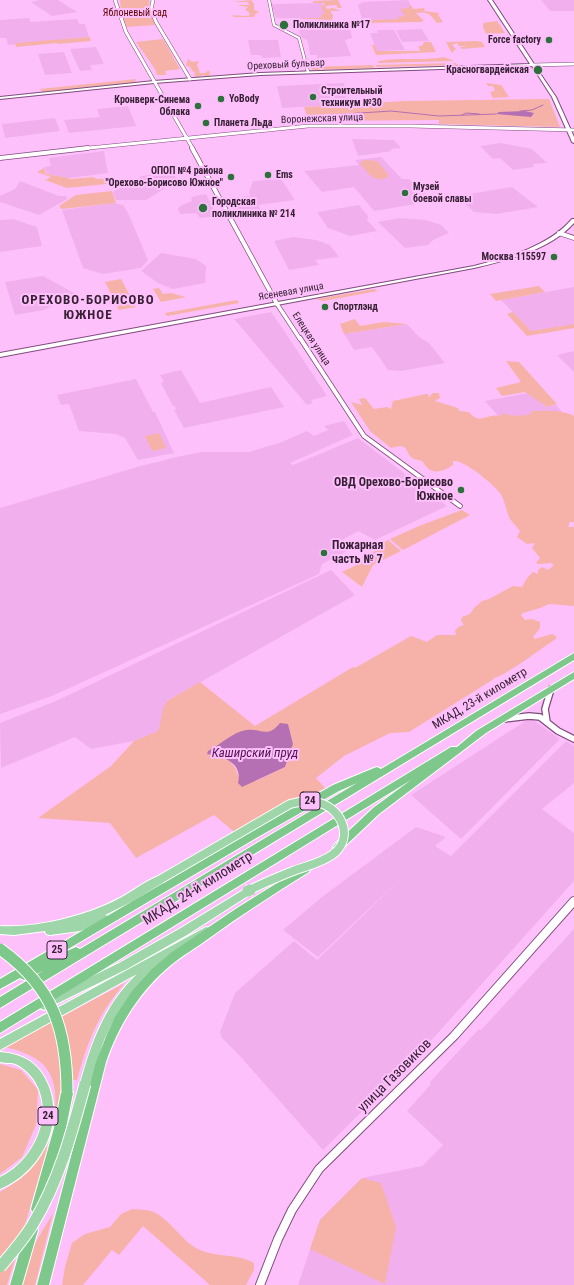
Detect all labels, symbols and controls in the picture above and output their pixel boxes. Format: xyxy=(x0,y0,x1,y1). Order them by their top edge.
park label: Яблоневый сад xyxy=(103,7,167,19)
marker: Поликлиника №17 xyxy=(278,19,290,31)
place label: Поликлиника №17 xyxy=(293,19,370,31)
place label: Force factory xyxy=(488,34,541,46)
marker: Force factory xyxy=(544,35,554,45)
street label: Ореховый бульвар xyxy=(247,57,325,73)
place label: Красногвардейская xyxy=(446,64,529,76)
marker: Красногвардейская xyxy=(532,64,544,76)
place label: Строительный техникум №30 xyxy=(321,85,382,108)
marker: Строительный техникум №30 xyxy=(308,92,318,102)
place label: YoBody xyxy=(229,93,259,105)
place label: Кронверк-Синема Облака xyxy=(114,94,190,118)
marker: YoBody xyxy=(216,94,226,104)
marker: Кронверк-Синема Облака xyxy=(193,101,203,111)
street label: Воронежская улица xyxy=(281,112,363,126)
place label: Планета Льда xyxy=(214,117,272,129)
marker: Планета Льда xyxy=(201,118,211,128)
place label: ОПОП №4 района "Орехово-Борисово Южное" xyxy=(105,165,223,188)
place label: Ems xyxy=(276,169,293,181)
marker: Ems xyxy=(263,170,273,180)
marker: ОПОП №4 района "Орехово-Борисово Южное" xyxy=(226,172,236,182)
place label: Музей боевой славы xyxy=(413,181,472,204)
marker: Музей боевой славы xyxy=(400,188,410,198)
place label: Городская поликлиника № 214 xyxy=(212,196,295,220)
marker: Городская поликлиника № 214 xyxy=(197,202,209,214)
place label: Москва 115597 xyxy=(481,251,546,263)
marker: Москва 115597 xyxy=(549,252,559,262)
street label: Ясеневая улица xyxy=(258,280,324,304)
district label: ОРЕХОВО-БОРИСОВО ЮЖНОЕ xyxy=(21,293,155,324)
place label: Спортлэнд xyxy=(333,301,378,313)
marker: Спортлэнд xyxy=(320,302,330,312)
street label: Елецкая улица xyxy=(289,310,333,368)
place label: ОВД Орехово-Борисово Южное xyxy=(334,476,453,504)
marker: ОВД Орехово-Борисово Южное xyxy=(456,485,466,495)
place label: Пожарная часть № 7 xyxy=(332,539,383,567)
marker: Пожарная часть № 7 xyxy=(319,548,329,558)
street label: МКАД, 23-й километр xyxy=(430,665,530,733)
water label: Каширский пруд xyxy=(212,746,298,762)
road number: 24 xyxy=(300,792,320,810)
street label: МКАД, 24-й километр xyxy=(140,849,256,929)
road number: 25 xyxy=(47,941,67,959)
street label: улица Газовиков xyxy=(355,1036,435,1116)
road number: 24 xyxy=(38,1107,58,1125)

